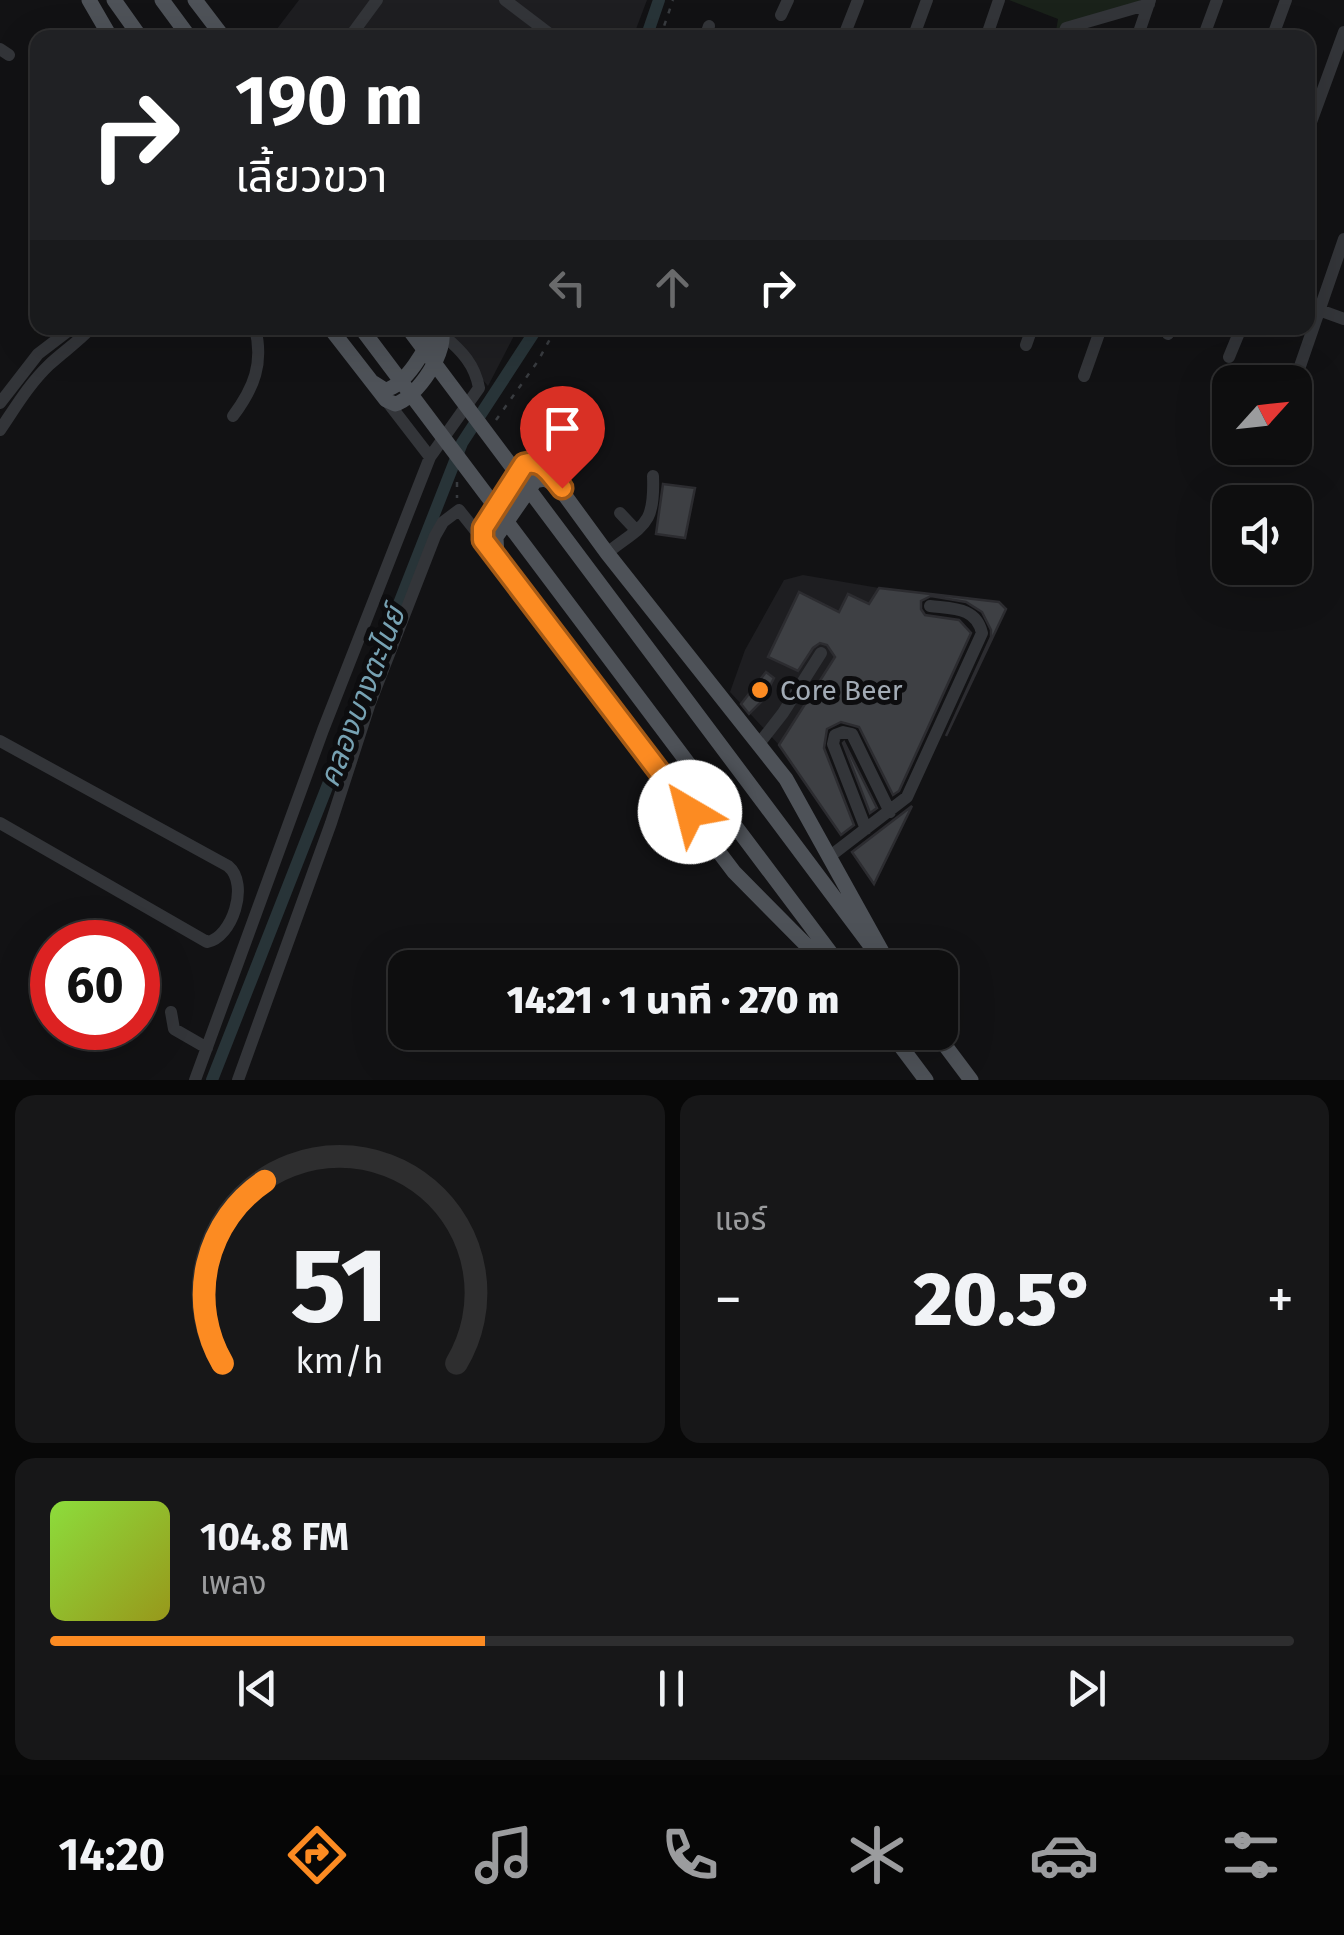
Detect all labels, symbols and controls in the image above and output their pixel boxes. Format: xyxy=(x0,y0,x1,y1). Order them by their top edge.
text: 190 m xyxy=(235,59,423,143)
icon: right xyxy=(70,70,200,200)
text: เลี้ยวขวา xyxy=(235,150,387,204)
icon: left xyxy=(540,260,595,315)
icon: ahead xyxy=(645,260,700,315)
icon: right xyxy=(750,260,805,315)
north arrow xyxy=(1212,365,1312,465)
map controls xyxy=(1212,365,1312,585)
pin xyxy=(520,386,605,489)
icon: arrive xyxy=(535,401,590,456)
button: sound xyxy=(1212,485,1312,585)
water label: คลองบางตะไนย์ xyxy=(311,597,415,792)
place label: Core Beer xyxy=(780,674,903,707)
marker: Core Beer xyxy=(749,679,771,701)
position arrow xyxy=(638,760,742,864)
speed limit sign: 60 xyxy=(30,920,160,1050)
text: 14:21 · 1 นาที · 270 m xyxy=(507,977,839,1023)
text: แอร์ xyxy=(715,1200,766,1238)
text: 51 xyxy=(291,1224,389,1349)
text: 20.5° xyxy=(913,1255,1095,1345)
text: − xyxy=(715,1267,742,1333)
text: + xyxy=(1267,1267,1294,1333)
text: km/h xyxy=(296,1340,384,1382)
text: 104.8 FM xyxy=(200,1514,349,1560)
text: เพลง xyxy=(200,1564,267,1602)
icon: previous xyxy=(230,1661,285,1716)
icon: pause xyxy=(644,1661,699,1716)
icon: next xyxy=(1059,1661,1114,1716)
icon: directions xyxy=(282,1820,352,1890)
icon: music xyxy=(469,1820,539,1890)
icon: phone xyxy=(655,1820,725,1890)
icon: climate xyxy=(842,1820,912,1890)
icon: car xyxy=(1029,1820,1099,1890)
icon: filters xyxy=(1216,1820,1286,1890)
text: 14:20 xyxy=(58,1828,165,1882)

